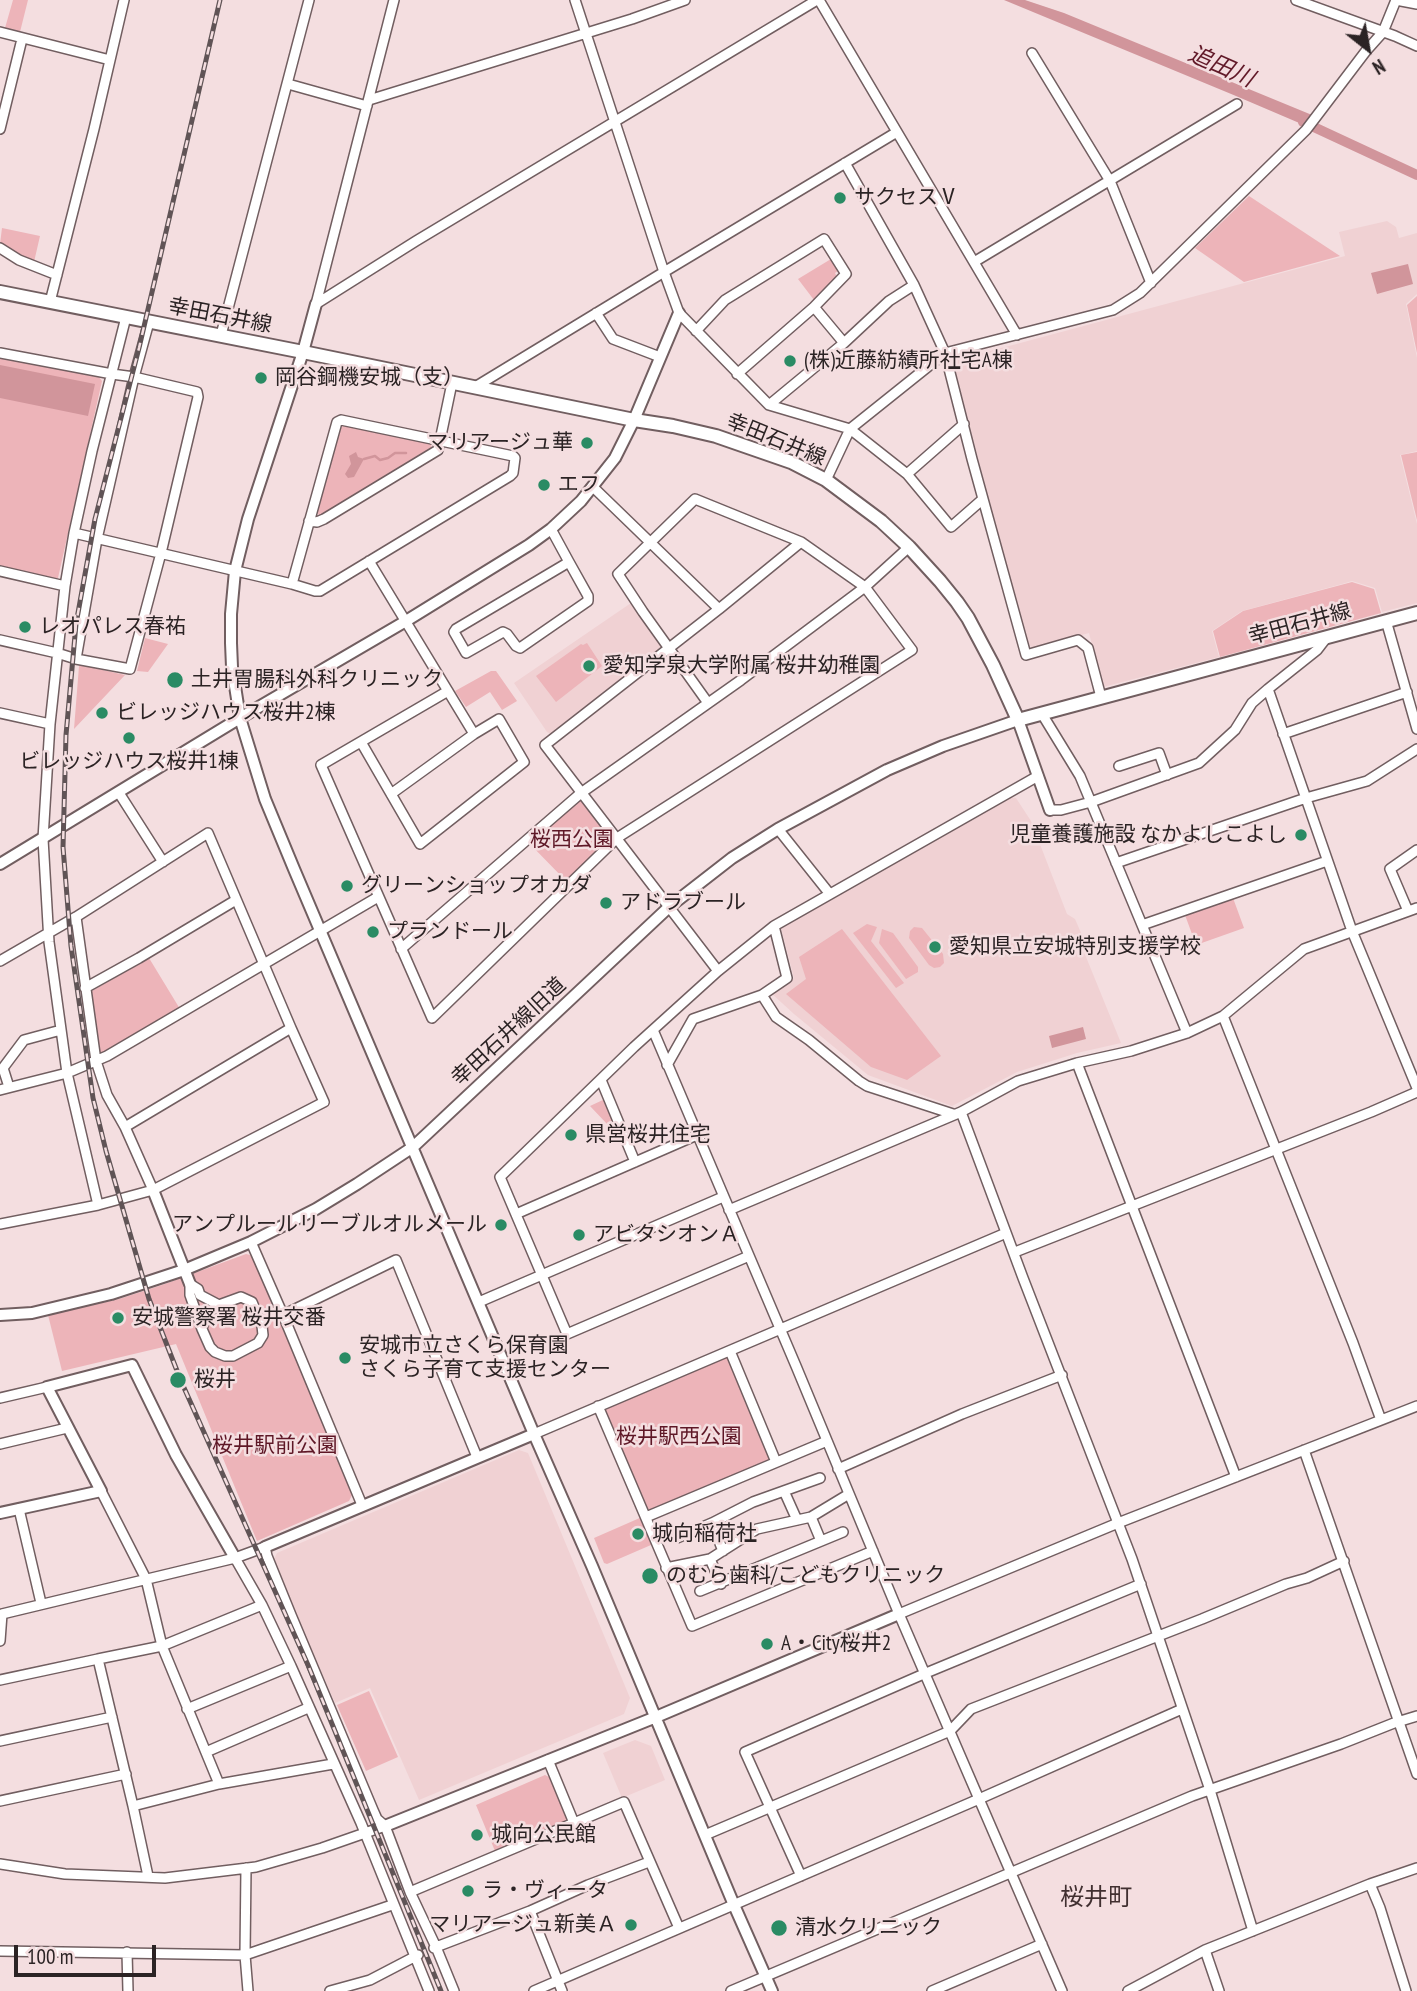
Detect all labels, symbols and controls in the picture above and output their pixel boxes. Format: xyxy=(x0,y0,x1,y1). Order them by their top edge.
north arrow xyxy=(1333,14,1403,84)
water label: 追田川 xyxy=(1184,40,1258,94)
text: N xyxy=(1368,54,1389,80)
place label: サクセスⅤ xyxy=(854,185,959,211)
marker: サクセスⅤ xyxy=(832,190,848,206)
street label: 幸田石井線 xyxy=(166,294,274,338)
place label: (株)近藤紡績所社宅A棟 xyxy=(804,348,1013,374)
marker: (株)近藤紡績所社宅A棟 xyxy=(782,353,798,369)
place label: 岡谷鋼機安城（支） xyxy=(275,365,464,391)
marker: 岡谷鋼機安城（支） xyxy=(253,370,269,386)
street label: 幸田石井線 xyxy=(723,409,829,471)
place label: マリアージュ華 xyxy=(427,430,573,456)
marker: マリアージュ華 xyxy=(579,435,595,451)
place label: エフ xyxy=(558,472,600,498)
marker: エフ xyxy=(536,477,552,493)
street label: 幸田石井線 xyxy=(1246,598,1354,650)
place label: レオパレス春祐 xyxy=(39,614,186,640)
marker: レオパレス春祐 xyxy=(17,619,33,635)
place label: 愛知学泉大学附属 桜井幼稚園 xyxy=(603,653,880,679)
marker: 愛知学泉大学附属 桜井幼稚園 xyxy=(581,658,597,674)
place label: 土井胃腸科外科クリニック xyxy=(191,667,443,693)
marker: 土井胃腸科外科クリニック xyxy=(165,670,185,690)
place label: ビレッジハウス桜井2棟 xyxy=(116,700,335,726)
marker: ビレッジハウス桜井2棟 xyxy=(94,705,110,721)
marker: ビレッジハウス桜井1棟 xyxy=(121,730,137,746)
place label: ビレッジハウス桜井1棟 xyxy=(19,749,239,775)
place label: 児童養護施設 なかよしこよし xyxy=(1010,822,1287,848)
park label: 桜西公園 xyxy=(530,827,614,853)
marker: 児童養護施設 なかよしこよし xyxy=(1293,827,1309,843)
place label: グリーンショップオカダ xyxy=(361,873,592,899)
marker: グリーンショップオカダ xyxy=(339,878,355,894)
place label: アドラブール xyxy=(620,890,746,916)
marker: アドラブール xyxy=(598,895,614,911)
place label: プランドール xyxy=(387,919,513,945)
marker: プランドール xyxy=(365,924,381,940)
place label: 愛知県立安城特別支援学校 xyxy=(949,934,1201,960)
marker: 愛知県立安城特別支援学校 xyxy=(927,939,943,955)
street label: 幸田石井線旧道 xyxy=(447,973,571,1091)
place label: 県営桜井住宅 xyxy=(585,1122,711,1148)
marker: 県営桜井住宅 xyxy=(563,1127,579,1143)
place label: アンプルールリーブルオルメール xyxy=(172,1212,487,1238)
marker: アンプルールリーブルオルメール xyxy=(493,1217,509,1233)
place label: アビタシオンＡ xyxy=(593,1222,740,1248)
marker: アビタシオンＡ xyxy=(571,1227,587,1243)
place label: 安城警察署 桜井交番 xyxy=(132,1305,325,1331)
marker: 安城警察署 桜井交番 xyxy=(110,1310,126,1326)
place label: 安城市立さくら保育園 さくら子育て支援センター xyxy=(359,1333,611,1383)
marker: 安城市立さくら保育園 さくら子育て支援センター xyxy=(337,1350,353,1366)
place label: 桜井 xyxy=(194,1367,236,1393)
marker: 桜井 xyxy=(168,1370,188,1390)
park label: 桜井駅西公園 xyxy=(616,1424,742,1450)
park label: 桜井駅前公園 xyxy=(212,1433,338,1459)
place label: 城向稲荷社 xyxy=(652,1521,757,1547)
marker: 城向稲荷社 xyxy=(630,1526,646,1542)
place label: のむら歯科/こどもクリニック xyxy=(666,1563,945,1589)
marker: のむら歯科/こどもクリニック xyxy=(640,1566,660,1586)
place label: A・City桜井2 xyxy=(781,1631,891,1657)
marker: A・City桜井2 xyxy=(759,1636,775,1652)
place label: 城向公民館 xyxy=(491,1822,596,1848)
marker: 城向公民館 xyxy=(469,1827,485,1843)
place label: ラ・ヴィータ xyxy=(482,1878,608,1904)
marker: ラ・ヴィータ xyxy=(460,1883,476,1899)
district label: 桜井町 xyxy=(1060,1884,1132,1912)
place label: マリアージュ新美Ａ xyxy=(429,1912,617,1938)
place label: 清水クリニック xyxy=(795,1915,942,1941)
marker: マリアージュ新美Ａ xyxy=(623,1917,639,1933)
marker: 清水クリニック xyxy=(769,1918,789,1938)
scale bar xyxy=(18,1932,159,1976)
text: 100 m xyxy=(27,1943,73,1970)

